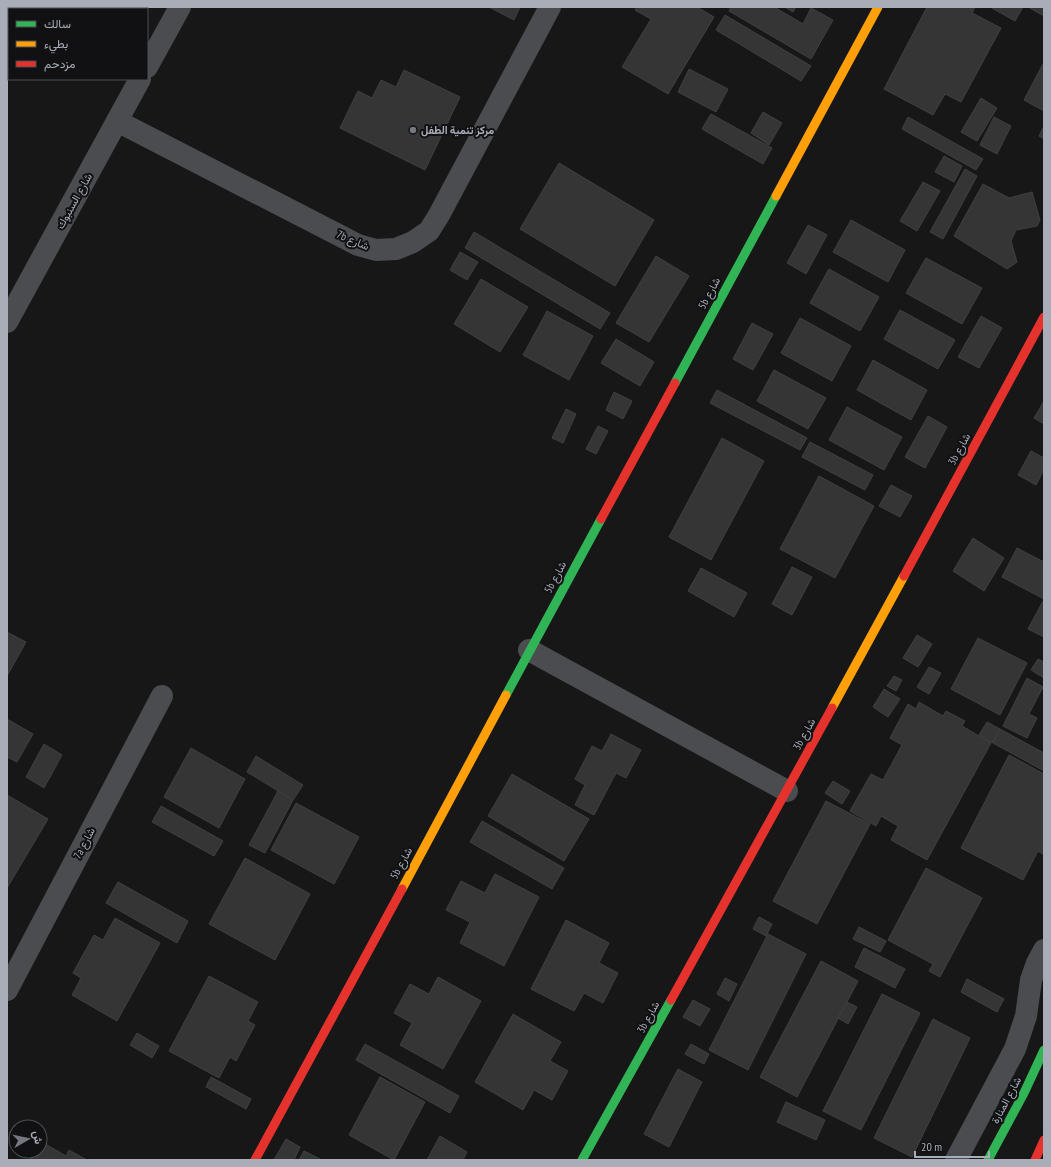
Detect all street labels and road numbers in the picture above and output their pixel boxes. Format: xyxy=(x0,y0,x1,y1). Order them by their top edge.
street label: شارع السنبوك xyxy=(53,170,96,232)
street label: 7b شارع xyxy=(334,227,372,254)
street label: 5b شارع xyxy=(695,274,724,312)
street label: 3b شارع xyxy=(945,430,974,468)
street label: 5b شارع xyxy=(541,558,570,596)
street label: 3b شارع xyxy=(790,715,819,753)
street label: 7a شارع xyxy=(70,825,99,862)
street label: 5b شارع xyxy=(387,844,416,882)
street label: 3b شارع xyxy=(634,998,663,1036)
street label: شارع المنارة xyxy=(988,1074,1025,1126)

